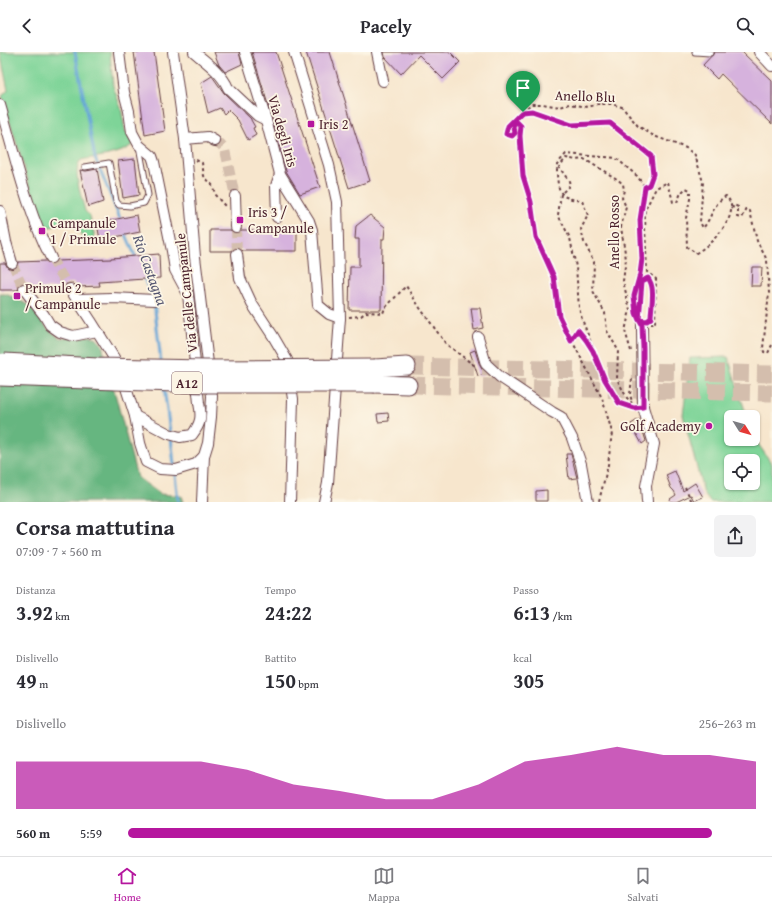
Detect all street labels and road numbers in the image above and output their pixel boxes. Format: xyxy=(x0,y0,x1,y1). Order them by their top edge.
street label: Anello Blu xyxy=(554,85,616,107)
street label: Via degli Iris xyxy=(263,93,303,169)
street label: Anello Rosso xyxy=(604,195,624,269)
street label: Via delle Campanule xyxy=(170,232,202,354)
road number: A12 xyxy=(172,372,202,394)

